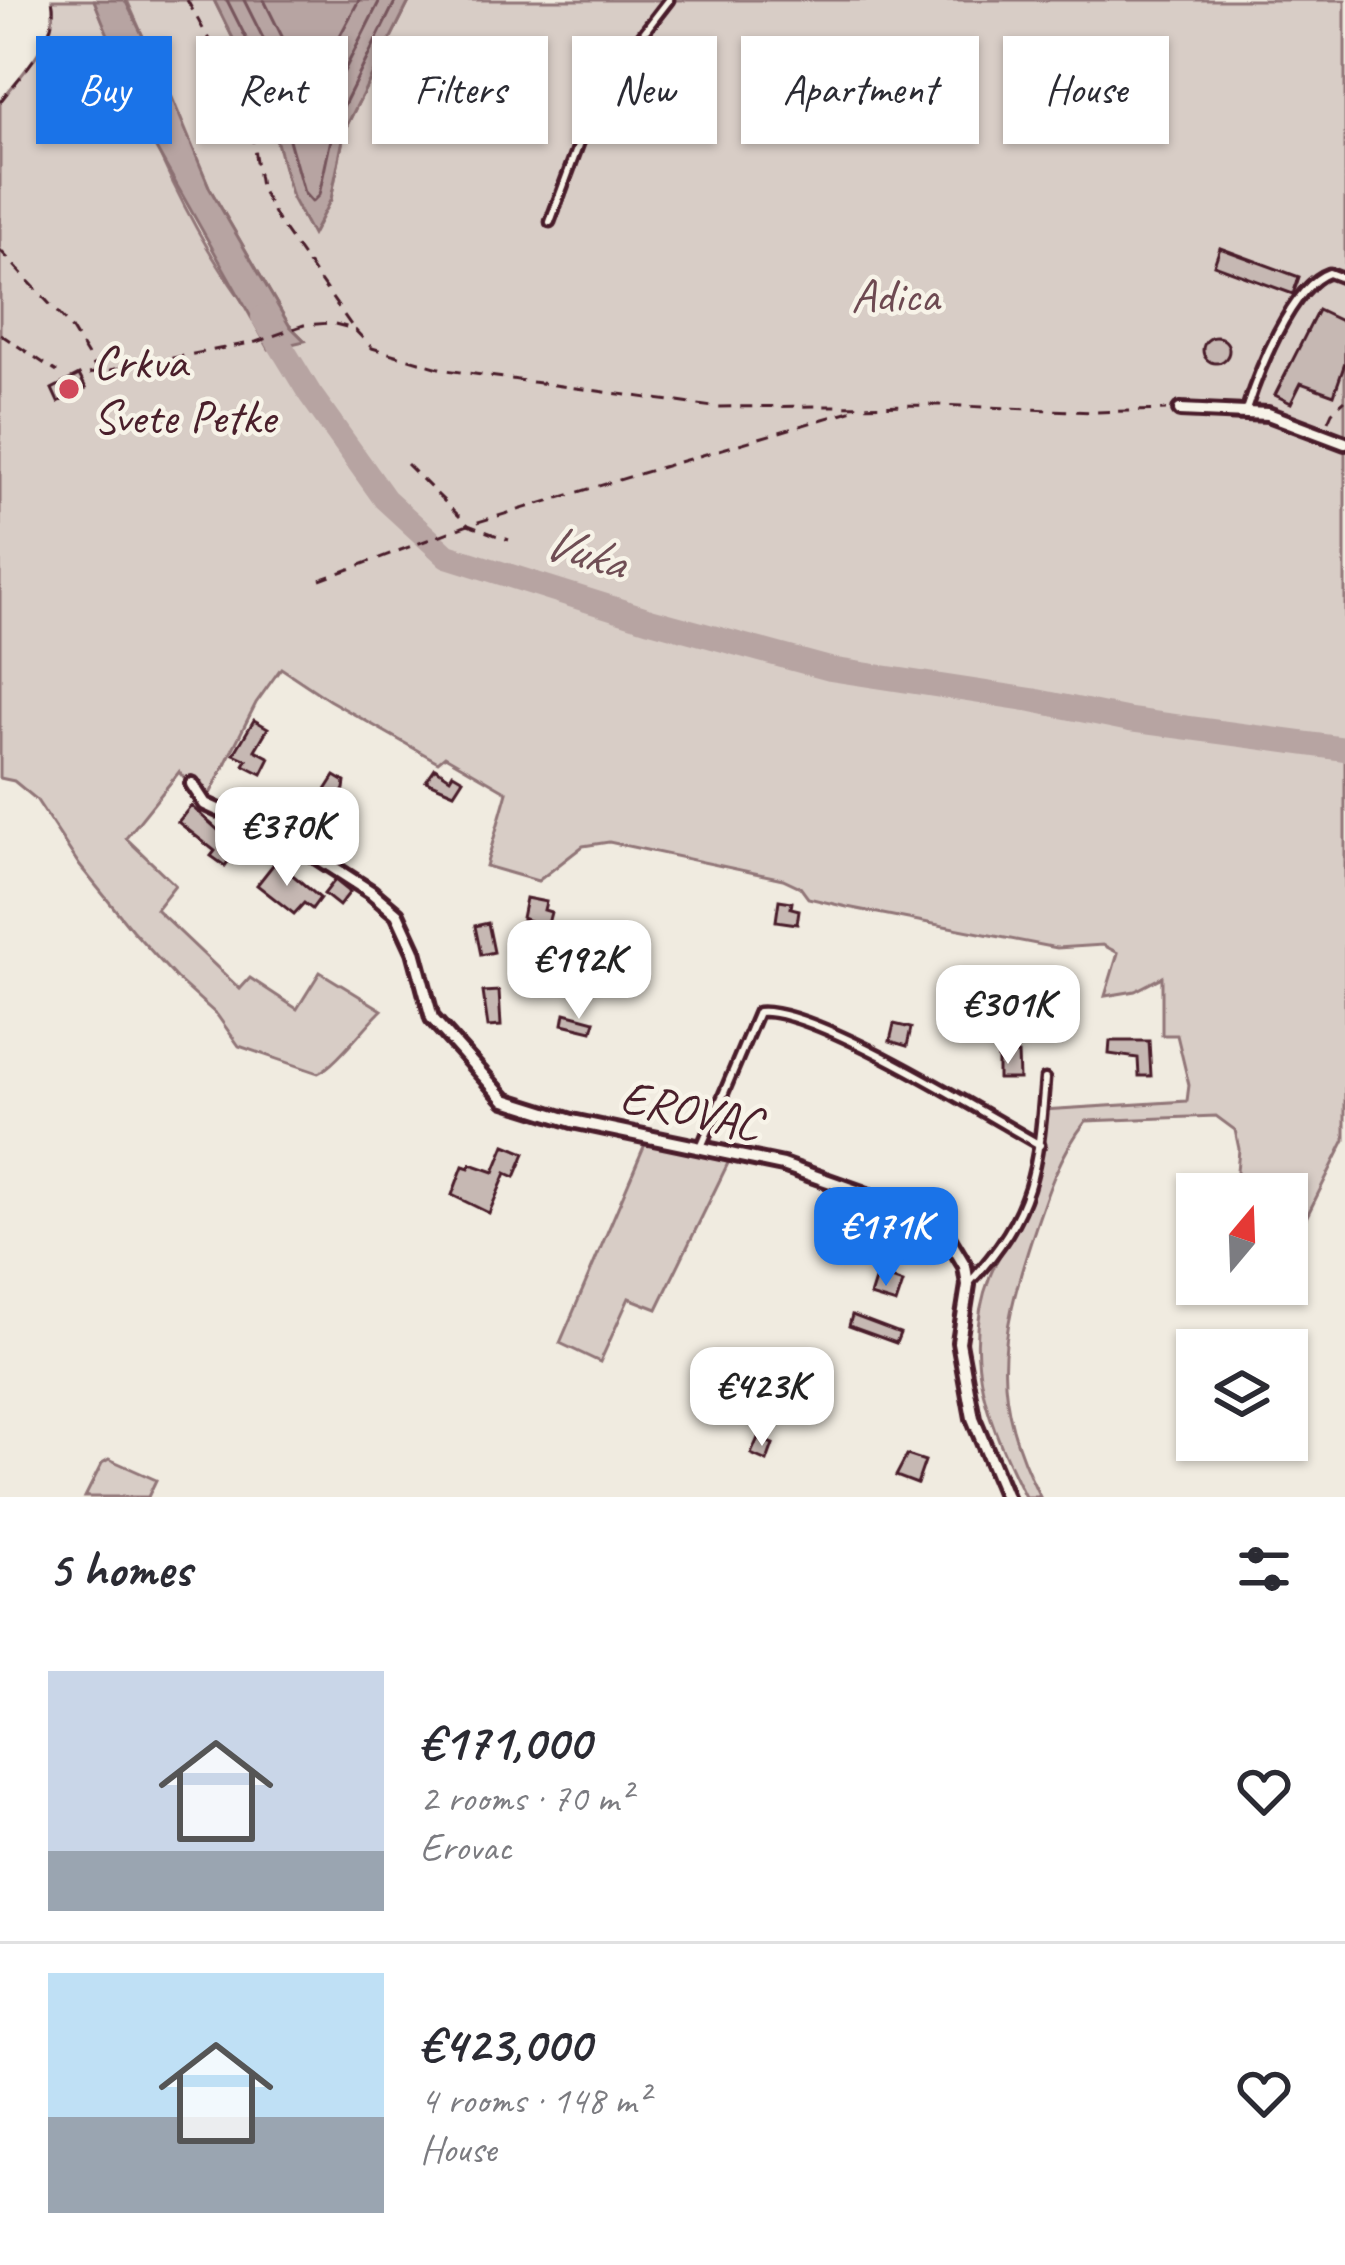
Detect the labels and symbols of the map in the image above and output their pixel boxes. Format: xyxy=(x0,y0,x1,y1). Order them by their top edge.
park label: Adica xyxy=(851,265,942,325)
place label: Crkva Svete Petke xyxy=(93,332,279,447)
marker: Crkva Svete Petke xyxy=(56,376,82,402)
water label: Vuka xyxy=(536,508,638,595)
pin: €370K xyxy=(203,787,371,889)
pin: €192K xyxy=(495,920,663,1022)
pin: €301K xyxy=(924,965,1092,1067)
street label: EROVAC xyxy=(615,1066,771,1155)
north arrow xyxy=(1176,1173,1308,1305)
pin: €171K xyxy=(802,1187,970,1289)
pin: €423K xyxy=(678,1347,846,1449)

